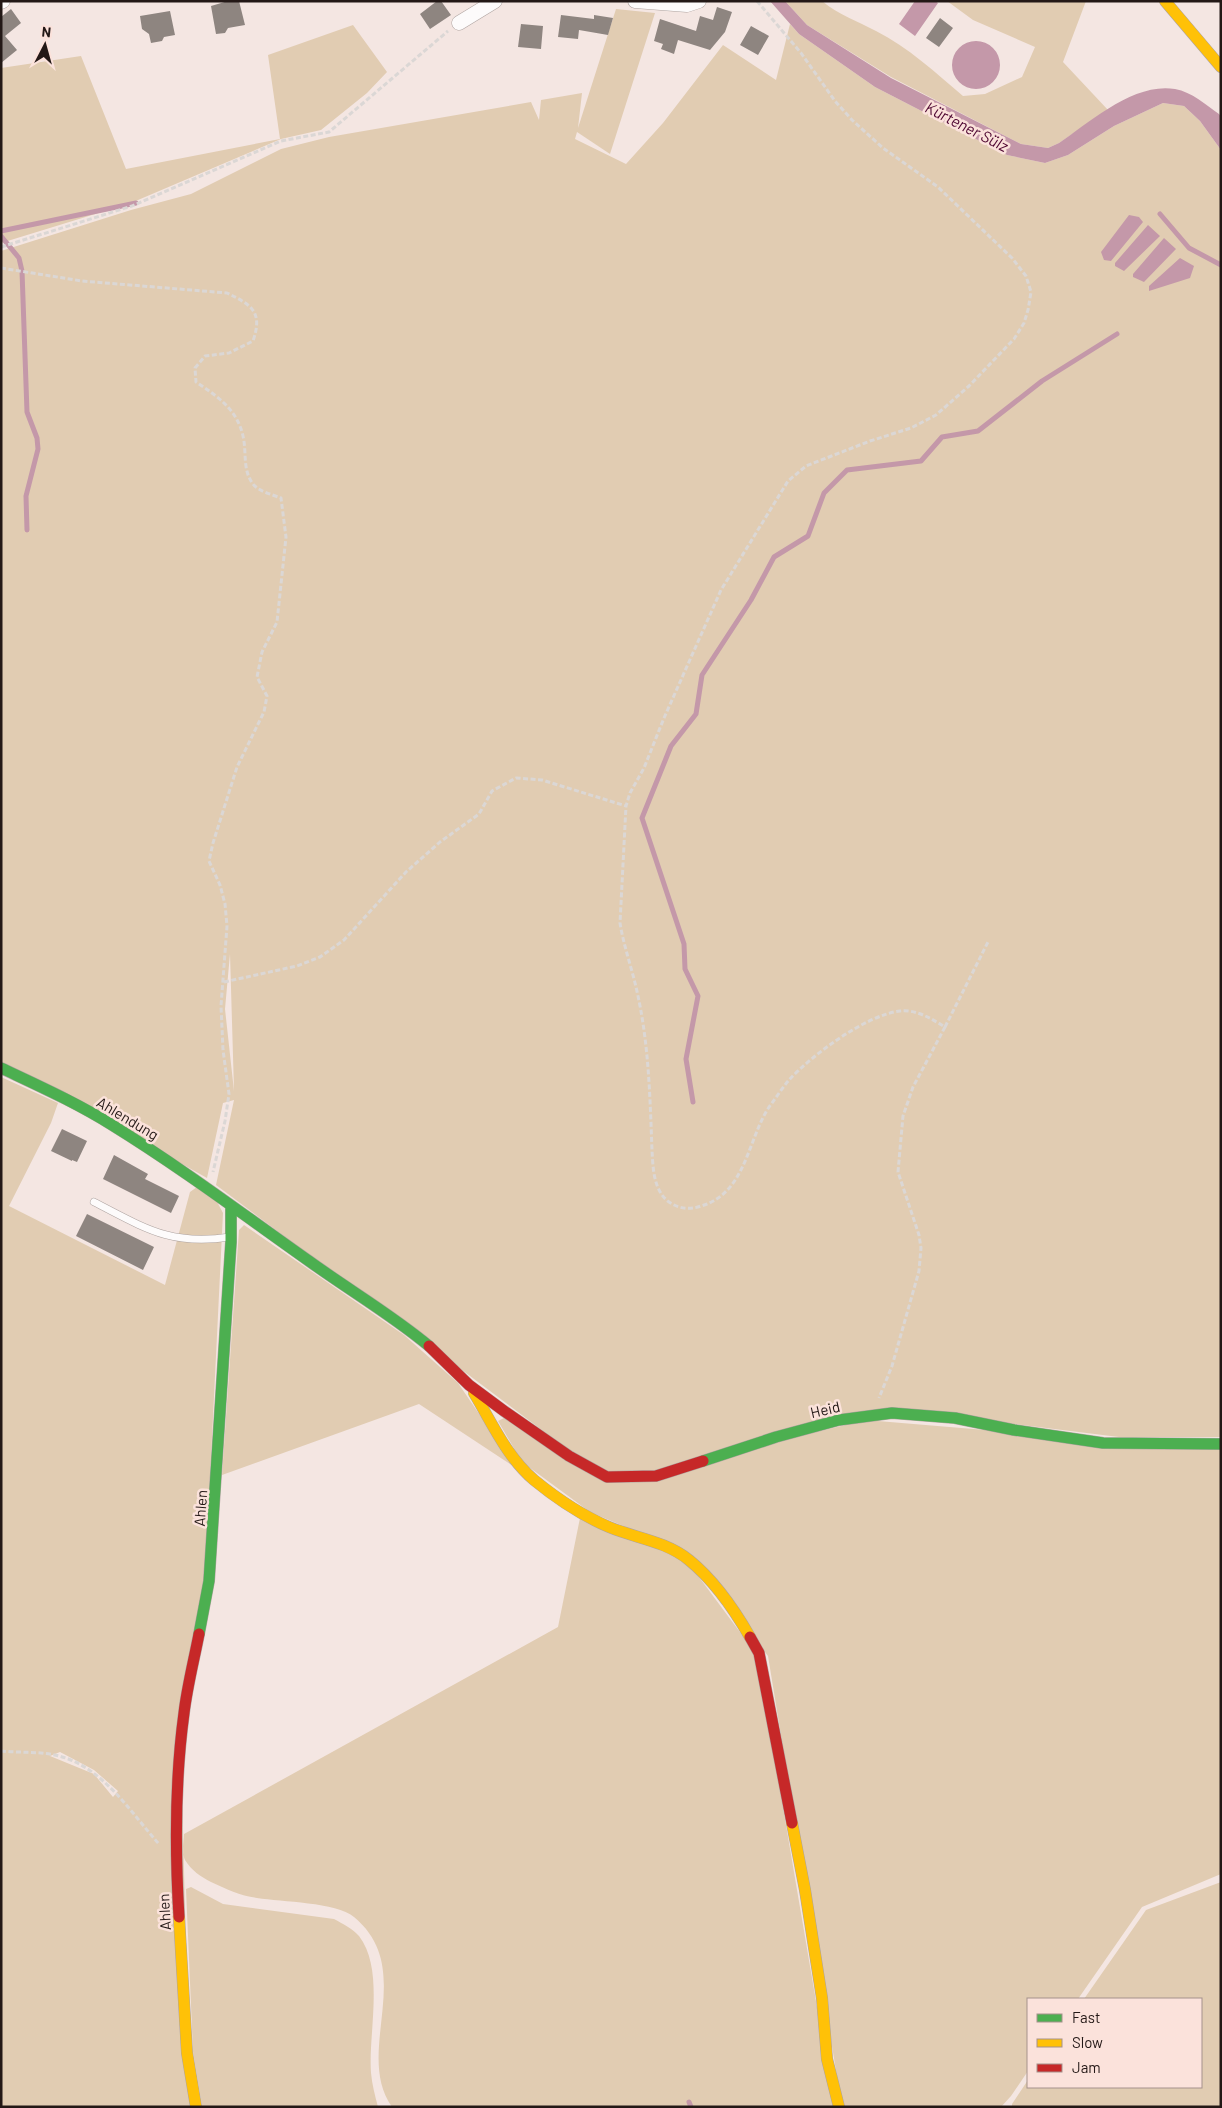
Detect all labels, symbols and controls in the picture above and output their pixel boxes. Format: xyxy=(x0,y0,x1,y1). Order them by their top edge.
north arrow xyxy=(20,20,70,70)
text: N xyxy=(41,23,52,41)
water label: Kürtener Sülz xyxy=(922,97,1013,156)
street label: Ahlendung xyxy=(94,1093,162,1143)
street label: Heid xyxy=(808,1397,842,1421)
street label: Ahlen xyxy=(190,1489,210,1527)
street label: Ahlen xyxy=(154,1893,174,1931)
legend xyxy=(1027,1998,1202,2088)
text: Fast xyxy=(1072,2008,1100,2026)
text: Slow xyxy=(1072,2033,1103,2051)
text: Jam xyxy=(1072,2058,1101,2076)

